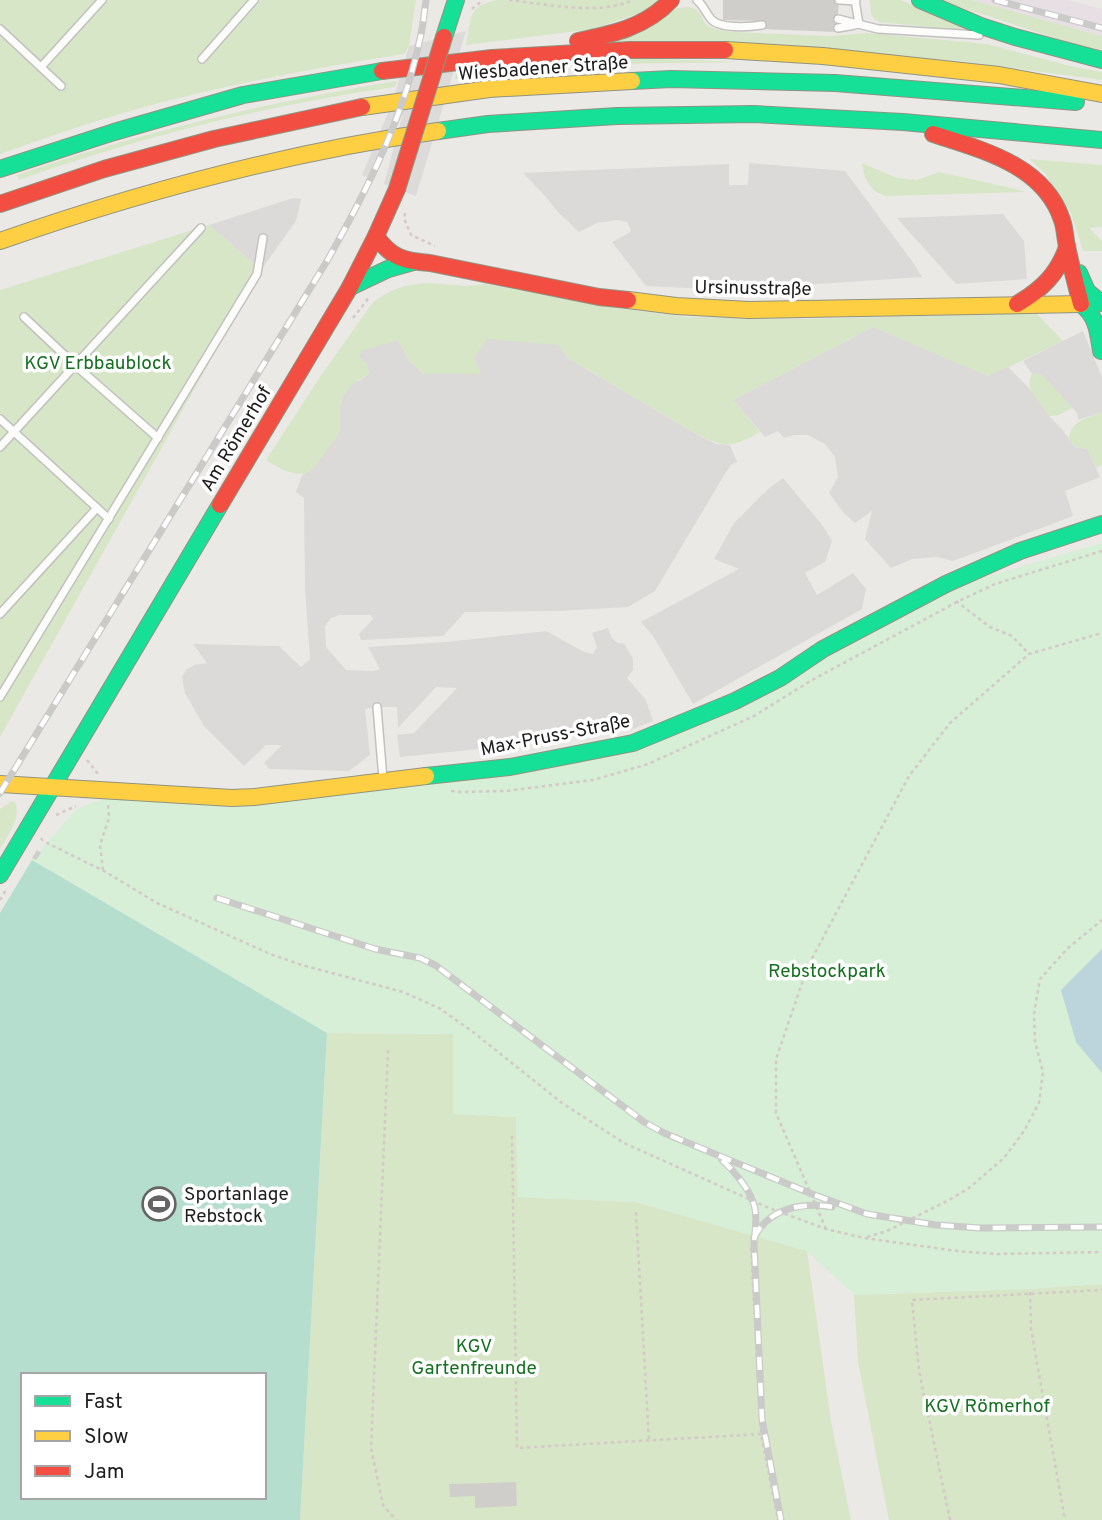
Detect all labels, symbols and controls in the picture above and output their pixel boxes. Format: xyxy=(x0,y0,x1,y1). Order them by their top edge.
street label: Wiesbadener Straße xyxy=(457,51,629,87)
street label: Ursinusstraße xyxy=(694,276,812,302)
park label: KGV Erbbaublock xyxy=(24,352,172,376)
street label: Am Römerhof xyxy=(196,381,278,496)
street label: Max-Pruss-Straße xyxy=(478,710,632,762)
park label: Rebstockpark xyxy=(768,960,886,984)
place label: Sportanlage Rebstock xyxy=(184,1183,289,1229)
sports icon: Sportanlage Rebstock xyxy=(140,1185,178,1223)
park label: KGV Gartenfreunde xyxy=(411,1335,537,1381)
legend xyxy=(21,1373,266,1499)
text: Fast xyxy=(84,1389,123,1416)
park label: KGV Römerhof xyxy=(924,1395,1050,1419)
text: Slow xyxy=(84,1424,129,1451)
text: Jam xyxy=(84,1459,125,1486)

